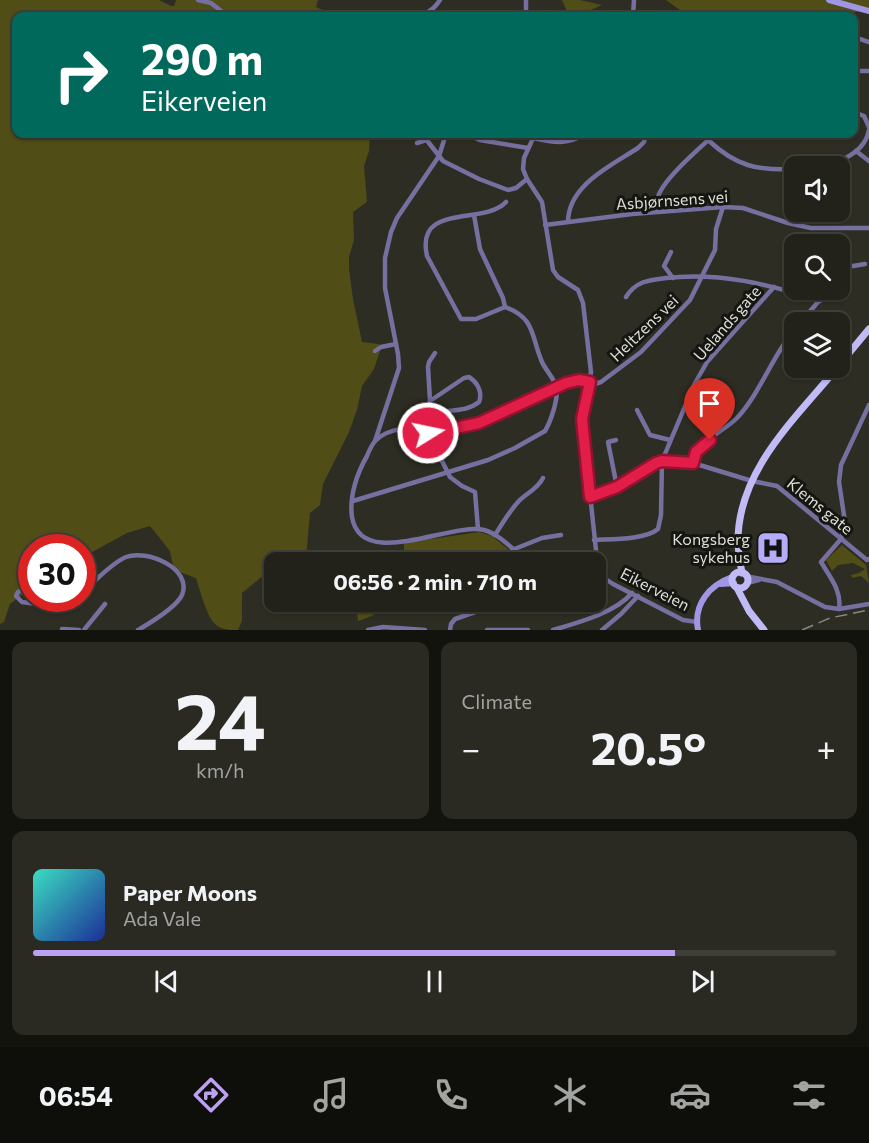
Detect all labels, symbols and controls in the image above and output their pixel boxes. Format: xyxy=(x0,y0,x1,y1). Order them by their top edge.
text: 290 m xyxy=(141,32,263,84)
icon: right xyxy=(42,36,120,114)
text: Eikerveien xyxy=(141,84,267,117)
map controls xyxy=(784,156,850,378)
button: sound xyxy=(784,156,850,222)
street label: Asbjørnsens vei xyxy=(615,186,729,213)
button: search xyxy=(784,234,850,300)
street label: Uelands gate xyxy=(689,281,764,364)
street label: Heltzens vei xyxy=(606,290,682,365)
button: layers xyxy=(784,312,850,378)
pin xyxy=(684,378,735,440)
icon: arrive xyxy=(693,387,726,420)
position arrow xyxy=(396,401,460,465)
street label: Klems gate xyxy=(783,473,857,538)
place label: Kongsberg sykehus xyxy=(672,529,750,566)
hospital icon: Kongsberg sykehus xyxy=(755,530,791,566)
speed limit sign: 30 xyxy=(18,534,96,612)
street label: Eikerveien xyxy=(618,563,693,614)
text: 06:56 · 2 min · 710 m xyxy=(333,568,537,595)
text: 24 xyxy=(175,671,266,766)
text: Climate xyxy=(462,689,532,713)
text: 20.5° xyxy=(591,719,706,774)
text: − xyxy=(462,727,480,768)
text: + xyxy=(817,727,836,768)
text: km/h xyxy=(196,758,245,782)
text: Paper Moons xyxy=(123,879,257,906)
text: Ada Vale xyxy=(123,906,201,930)
icon: previous xyxy=(150,965,183,998)
icon: pause xyxy=(418,965,451,998)
icon: next xyxy=(686,965,719,998)
icon: directions xyxy=(190,1074,232,1116)
icon: music xyxy=(310,1074,352,1116)
icon: phone xyxy=(430,1074,472,1116)
icon: climate xyxy=(549,1074,591,1116)
icon: car xyxy=(669,1074,711,1116)
icon: filters xyxy=(788,1074,830,1116)
text: 06:54 xyxy=(39,1079,113,1112)

